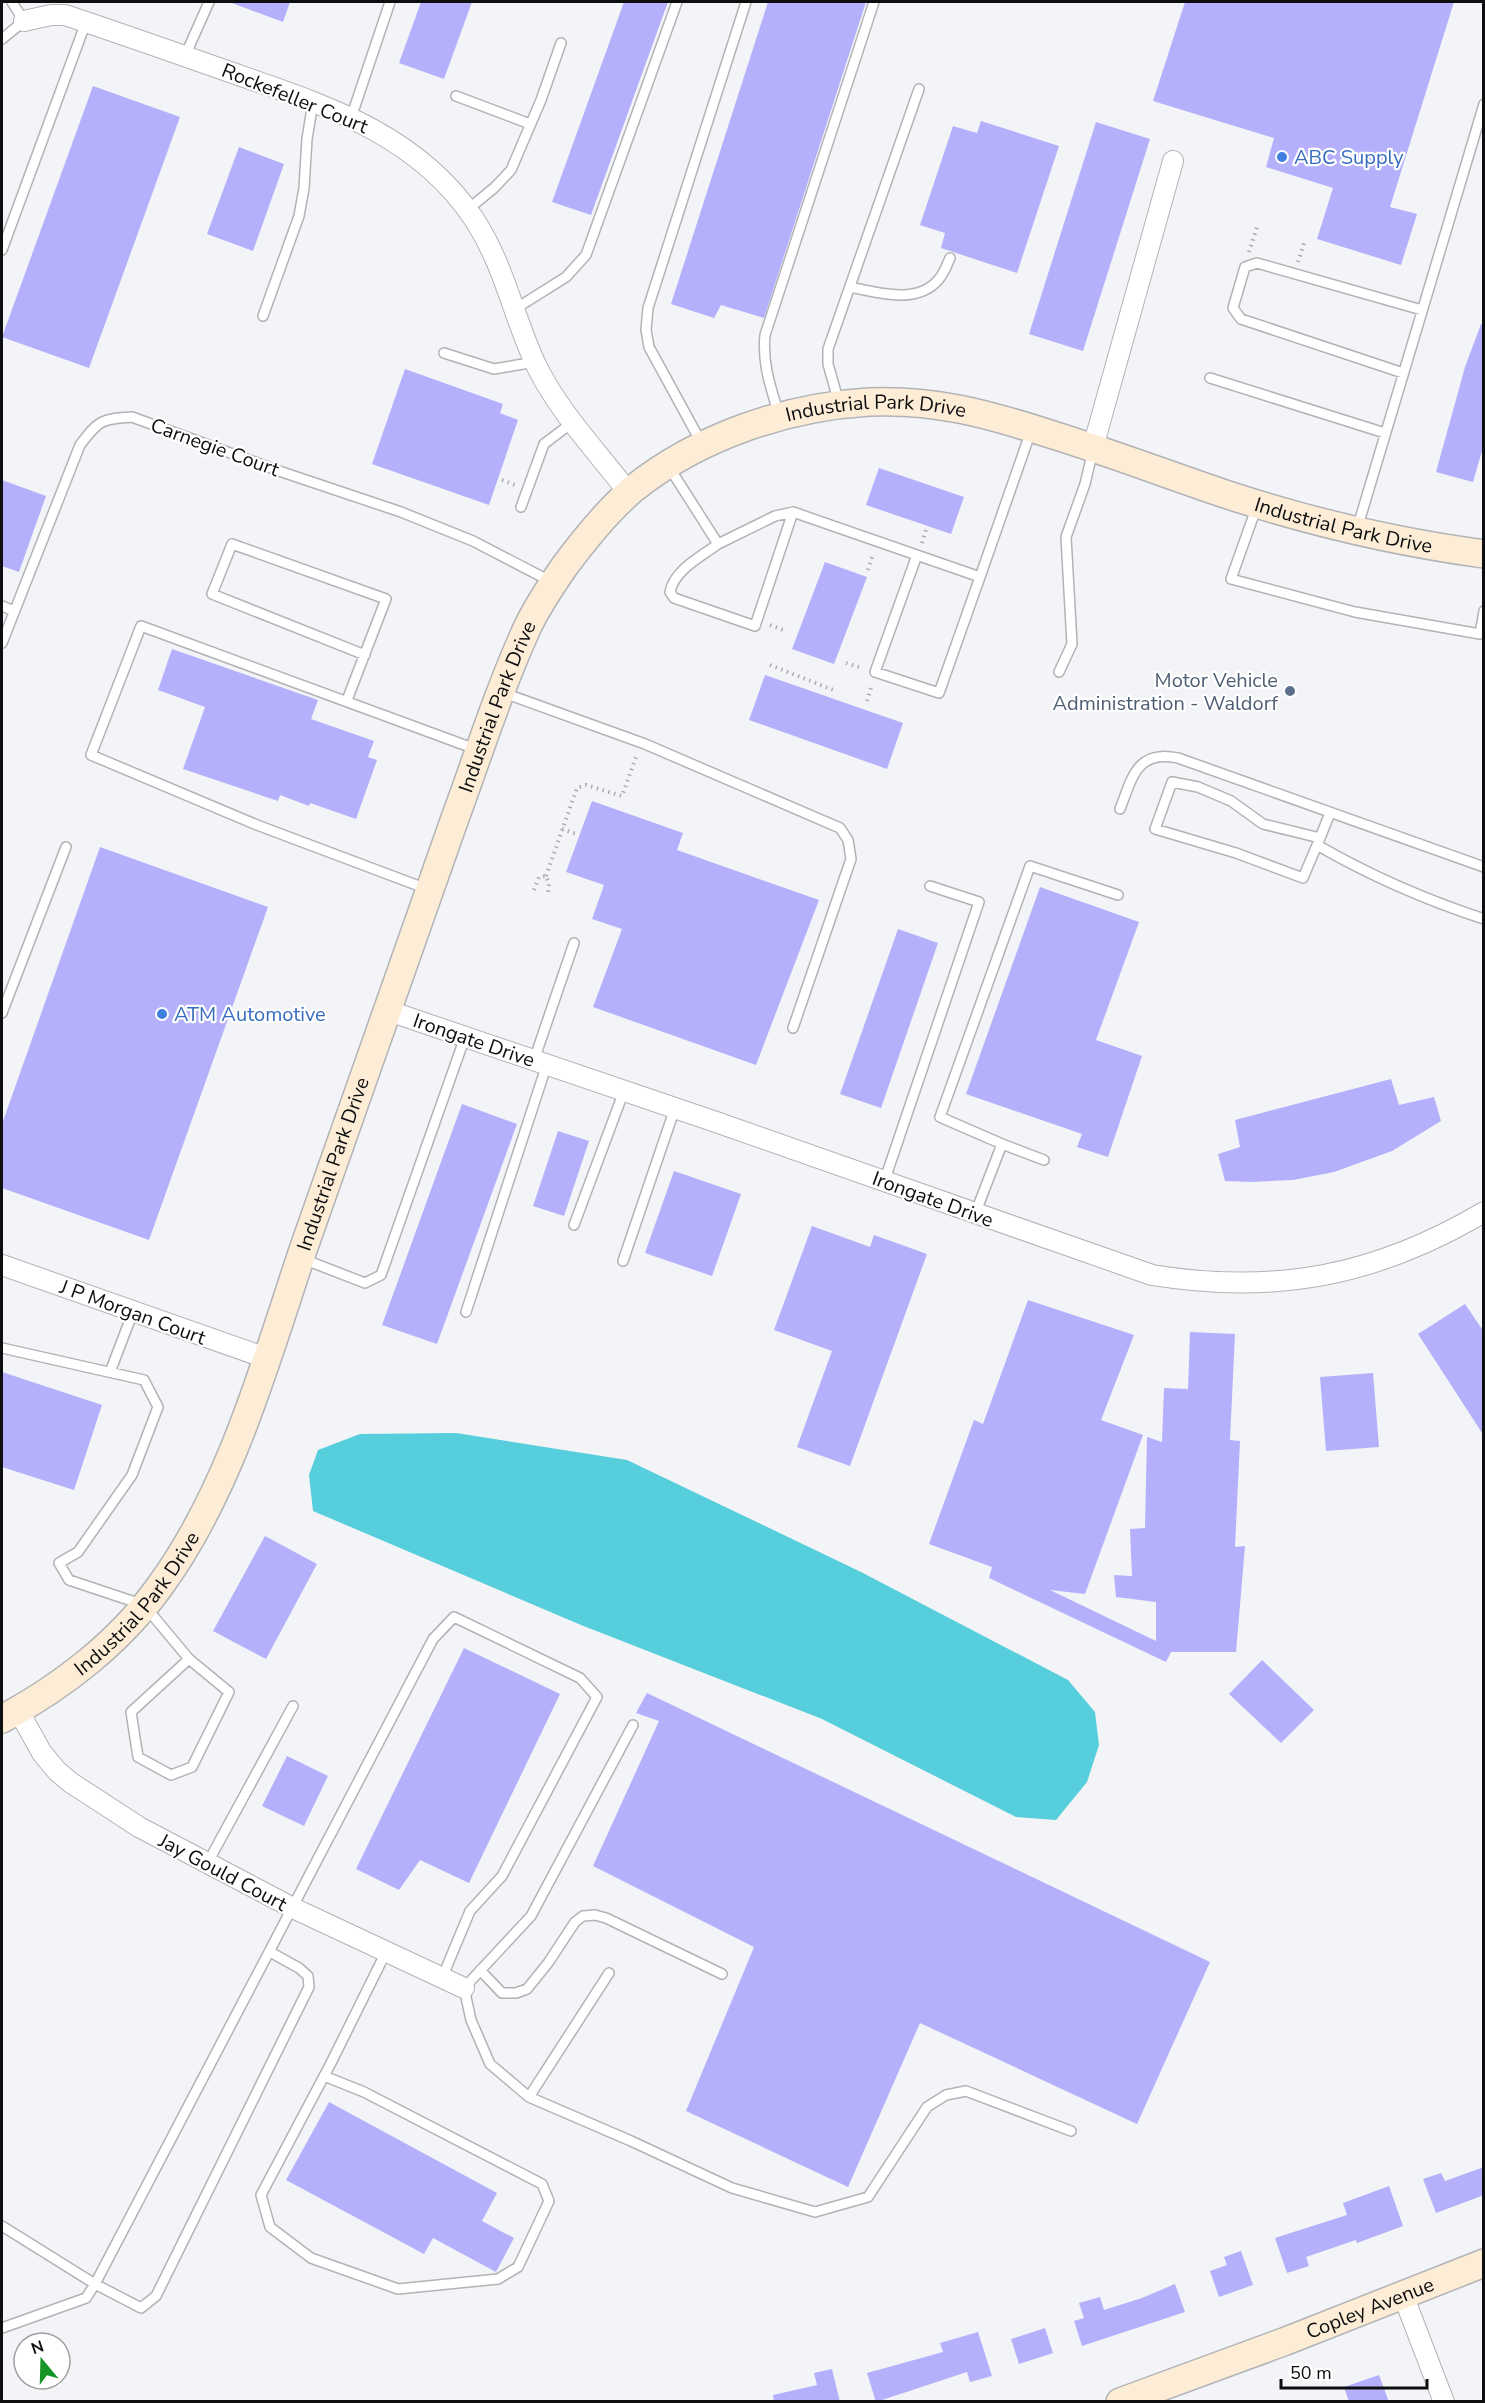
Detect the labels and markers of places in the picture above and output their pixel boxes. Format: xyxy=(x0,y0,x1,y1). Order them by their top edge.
place label: ABC Supply xyxy=(1294,144,1404,171)
marker: ABC Supply xyxy=(1275,150,1289,164)
place label: Motor Vehicle Administration - Waldorf xyxy=(1053,667,1278,717)
marker: Motor Vehicle Administration - Waldorf xyxy=(1283,684,1297,698)
place label: ATM Automotive xyxy=(174,1001,326,1028)
marker: ATM Automotive xyxy=(155,1007,169,1021)

